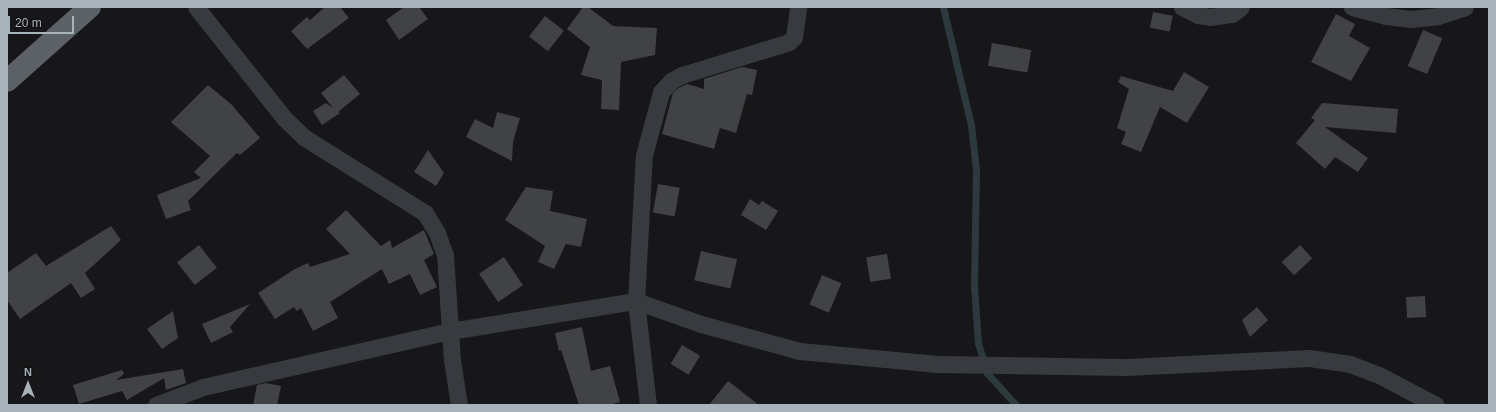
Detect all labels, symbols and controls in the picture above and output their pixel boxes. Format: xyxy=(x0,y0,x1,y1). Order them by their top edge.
scale bar xyxy=(10,8,76,34)
text: 20 m xyxy=(15,16,42,30)
north arrow xyxy=(8,364,48,404)
text: N xyxy=(24,366,32,378)

